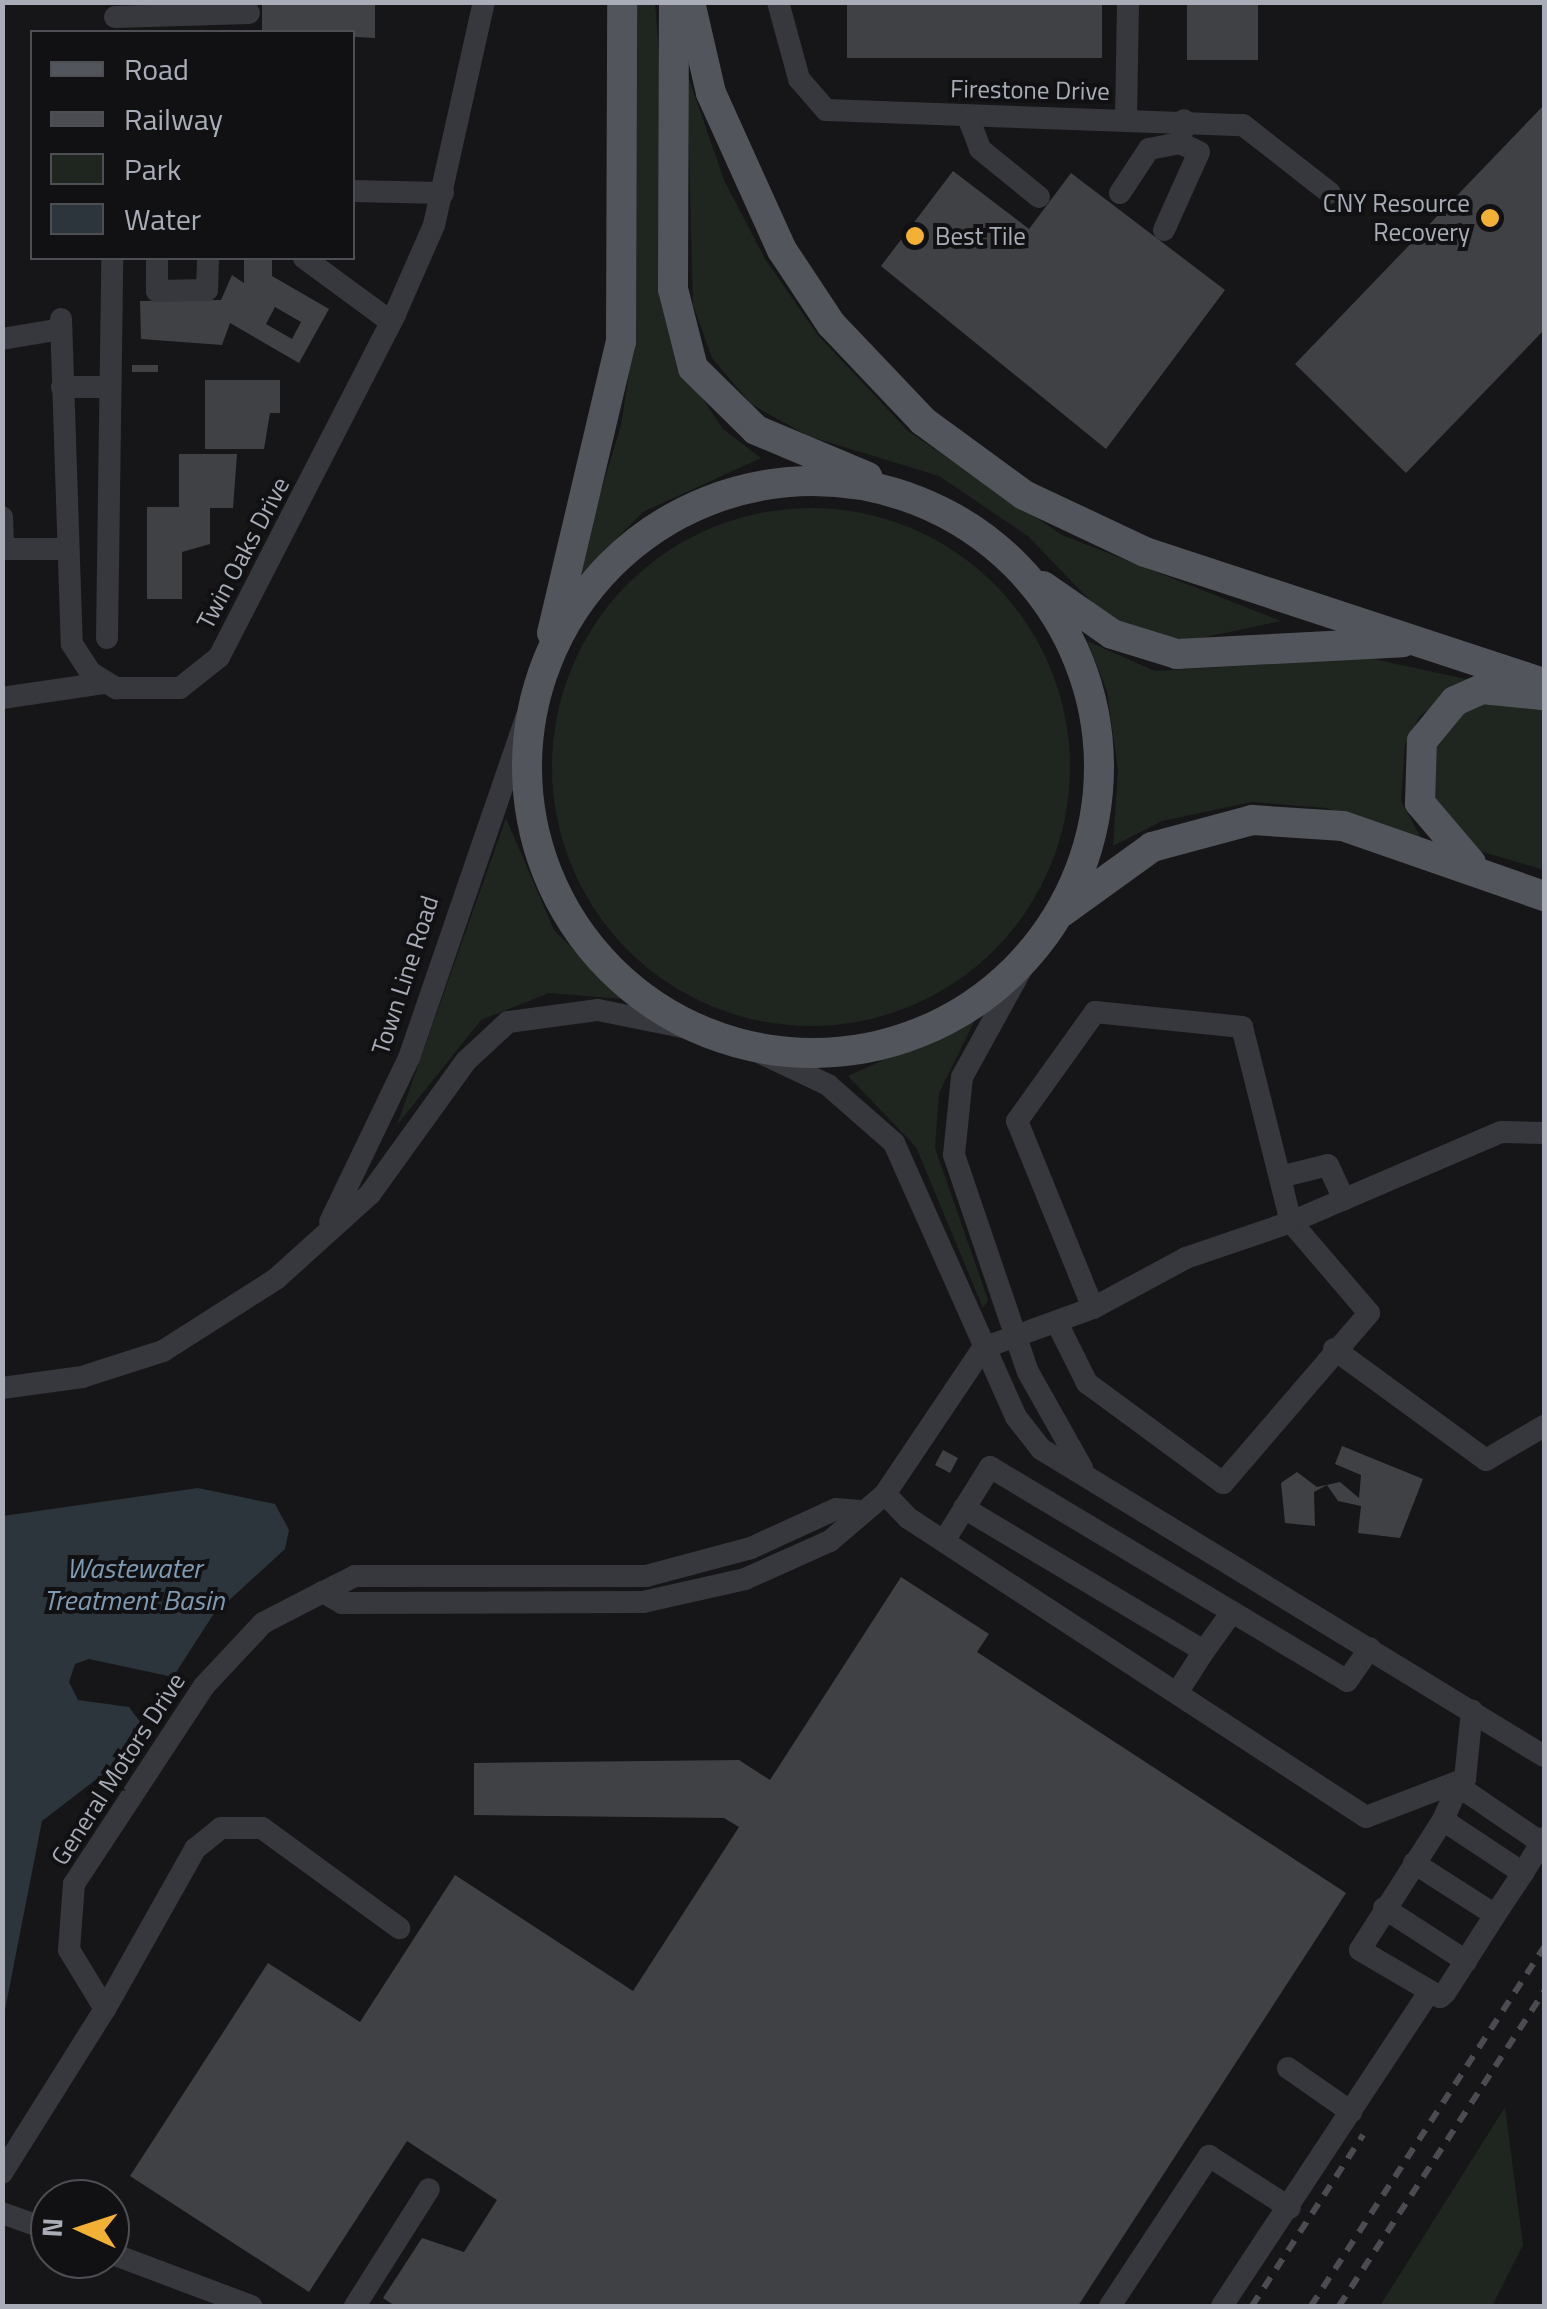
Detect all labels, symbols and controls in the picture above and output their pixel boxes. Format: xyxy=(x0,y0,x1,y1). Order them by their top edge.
legend xyxy=(30,30,355,260)
text: Road xyxy=(124,46,189,92)
street label: Firestone Drive xyxy=(950,74,1110,106)
text: Railway xyxy=(124,96,223,142)
text: Park xyxy=(124,146,181,192)
place label: CNY Resource Recovery xyxy=(1323,189,1470,248)
text: Water xyxy=(124,196,201,242)
marker: CNY Resource Recovery xyxy=(1479,207,1501,229)
place label: Best Tile xyxy=(935,221,1026,251)
marker: Best Tile xyxy=(904,225,926,247)
street label: Twin Oaks Drive xyxy=(190,472,296,634)
street label: Town Line Road xyxy=(365,892,445,1058)
water label: Wastewater Treatment Basin xyxy=(44,1551,224,1617)
street label: General Motors Drive xyxy=(45,1667,191,1871)
north arrow xyxy=(30,2179,130,2279)
text: N xyxy=(30,2217,74,2238)

